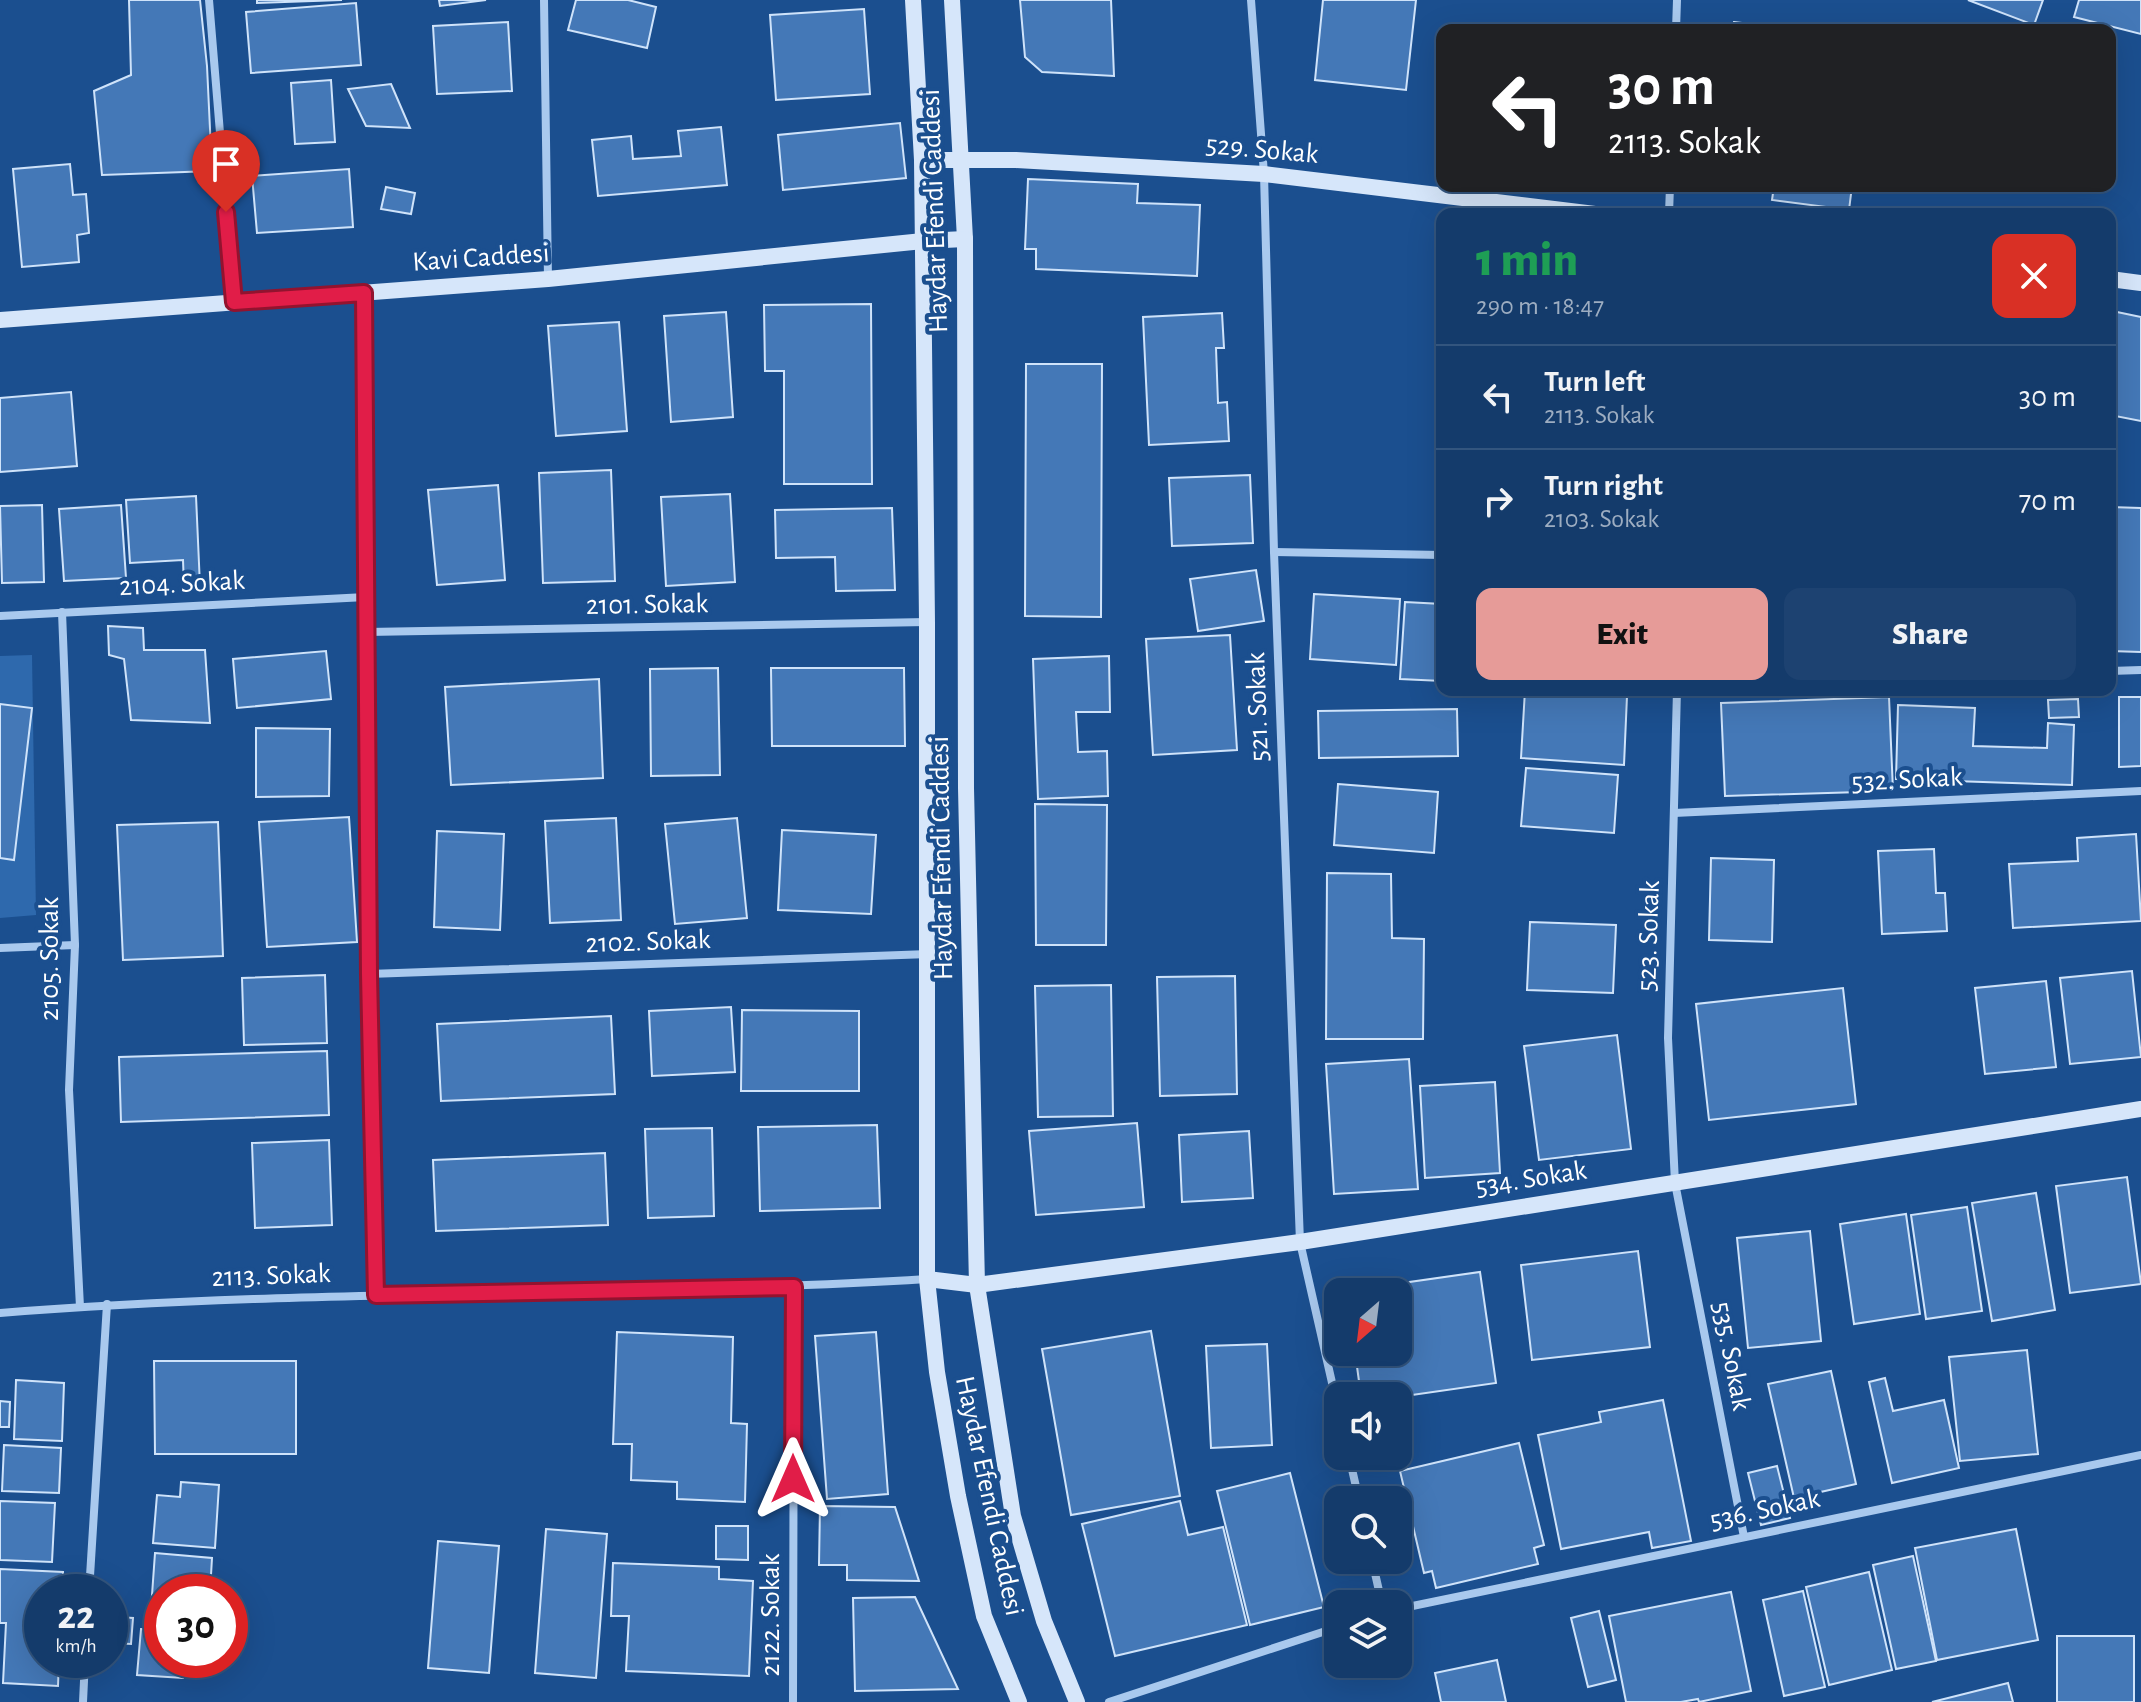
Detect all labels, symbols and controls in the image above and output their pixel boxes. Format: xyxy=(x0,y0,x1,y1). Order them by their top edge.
icon: left xyxy=(1476,56,1580,160)
text: 30 m xyxy=(1608,59,1715,115)
street label: Haydar Efendi Caddesi xyxy=(917,88,953,334)
text: 2113. Sokak xyxy=(1608,124,1761,160)
pin xyxy=(192,130,260,212)
street label: 529. Sokak xyxy=(1205,131,1320,169)
icon: arrive xyxy=(204,142,248,186)
button: close xyxy=(1992,234,2076,318)
text: 1 min xyxy=(1476,237,1578,285)
street label: Kavi Caddesi xyxy=(412,239,550,277)
text: 290 m · 18:47 xyxy=(1476,293,1604,319)
text: Turn left xyxy=(1544,367,1645,397)
icon: left xyxy=(1476,375,1520,419)
text: 30 m xyxy=(2019,382,2076,412)
text: 2113. Sokak xyxy=(1544,402,1654,428)
text: Turn right xyxy=(1544,471,1663,501)
icon: right xyxy=(1476,479,1520,523)
text: 70 m xyxy=(2019,486,2076,516)
text: 2103. Sokak xyxy=(1544,506,1659,532)
street label: 2104. Sokak xyxy=(118,567,246,601)
button: Exit xyxy=(1476,588,1768,680)
button: Share xyxy=(1784,588,2076,680)
street label: 2101. Sokak xyxy=(586,590,709,620)
street label: 521. Sokak xyxy=(1242,652,1274,762)
street label: Haydar Efendi Caddesi xyxy=(926,736,958,980)
street label: 532. Sokak xyxy=(1851,763,1964,797)
street label: 523. Sokak xyxy=(1633,880,1665,992)
street label: 2105. Sokak xyxy=(36,897,64,1021)
street label: 2102. Sokak xyxy=(585,926,711,958)
street label: 534. Sokak xyxy=(1473,1156,1589,1202)
street label: 2113. Sokak xyxy=(211,1260,331,1292)
north arrow xyxy=(1324,1278,1412,1366)
map controls xyxy=(1324,1278,1412,1678)
street label: 535. Sokak xyxy=(1707,1299,1755,1413)
street label: Haydar Efendi Caddesi xyxy=(950,1374,1028,1618)
button: sound xyxy=(1324,1382,1412,1470)
position arrow xyxy=(751,1437,835,1521)
street label: 536. Sokak xyxy=(1707,1485,1823,1535)
button: search xyxy=(1324,1486,1412,1574)
street label: 2122. Sokak xyxy=(757,1553,785,1677)
speed limit sign: 30 xyxy=(144,1574,248,1678)
button: layers xyxy=(1324,1590,1412,1678)
text: 22 xyxy=(57,1596,95,1636)
text: km/h xyxy=(55,1636,97,1656)

